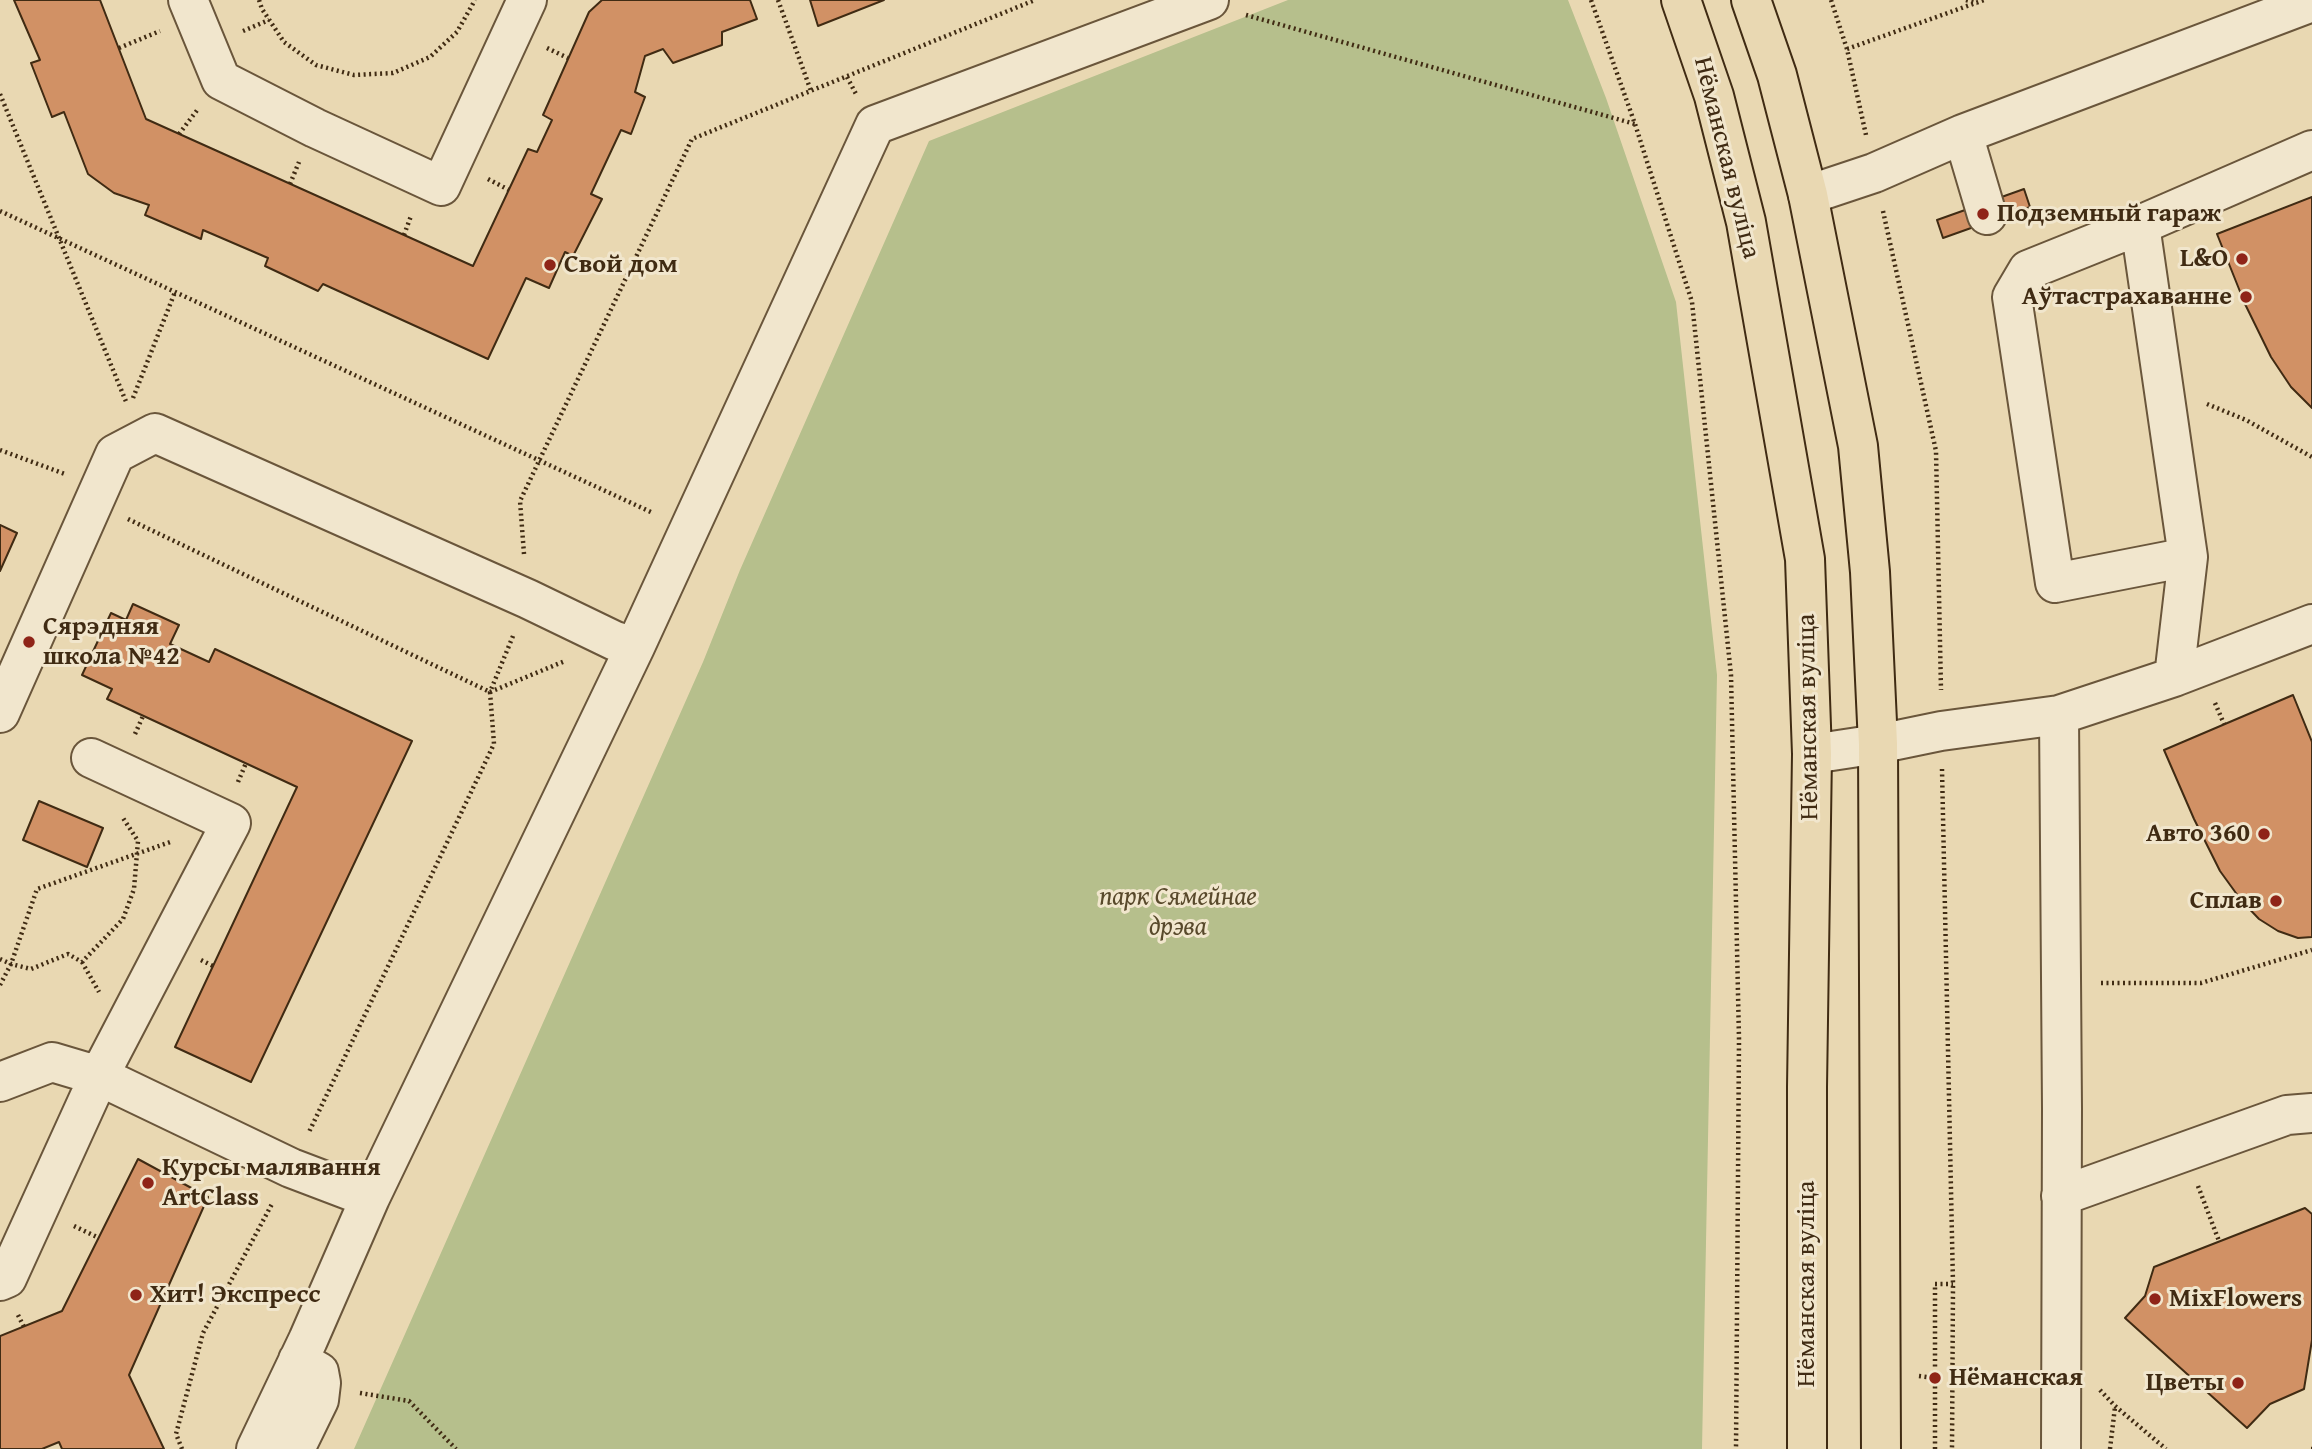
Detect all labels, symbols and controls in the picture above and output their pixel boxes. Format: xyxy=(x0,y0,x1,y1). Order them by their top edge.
street label: Нёманская вуліца xyxy=(1686,54,1766,262)
place label: Подземный гараж xyxy=(1997,198,2221,230)
marker: Подземный гараж xyxy=(1975,206,1991,222)
place label: L&O xyxy=(2180,243,2228,275)
place label: Свой дом xyxy=(564,249,678,281)
marker: L&O xyxy=(2234,251,2250,267)
marker: Свой дом xyxy=(542,257,558,273)
place label: Аўтастрахаванне xyxy=(2022,281,2232,313)
marker: Аўтастрахаванне xyxy=(2238,289,2254,305)
place label: Сярэдняя школа №42 xyxy=(43,611,180,672)
street label: Нёманская вуліца xyxy=(1792,613,1826,821)
marker: Сярэдняя школа №42 xyxy=(21,634,37,650)
place label: Авто 360 xyxy=(2146,818,2250,850)
marker: Авто 360 xyxy=(2256,826,2272,842)
park label: парк Сямейнае дрэва xyxy=(1099,881,1257,942)
place label: Сплав xyxy=(2190,885,2262,917)
marker: Сплав xyxy=(2268,893,2284,909)
place label: Курсы малявання ArtClass xyxy=(162,1152,381,1214)
marker: Курсы малявання ArtClass xyxy=(140,1175,156,1191)
street label: Нёманская вуліца xyxy=(1791,1181,1823,1387)
place label: Хит! Экспресс xyxy=(150,1279,321,1311)
place label: MixFlowers xyxy=(2169,1283,2302,1315)
marker: Хит! Экспресс xyxy=(128,1287,144,1303)
marker: MixFlowers xyxy=(2147,1291,2163,1307)
place label: Нёманская xyxy=(1949,1362,2083,1394)
place label: Цветы xyxy=(2146,1367,2224,1399)
marker: Нёманская xyxy=(1927,1370,1943,1386)
marker: Цветы xyxy=(2230,1375,2246,1391)

